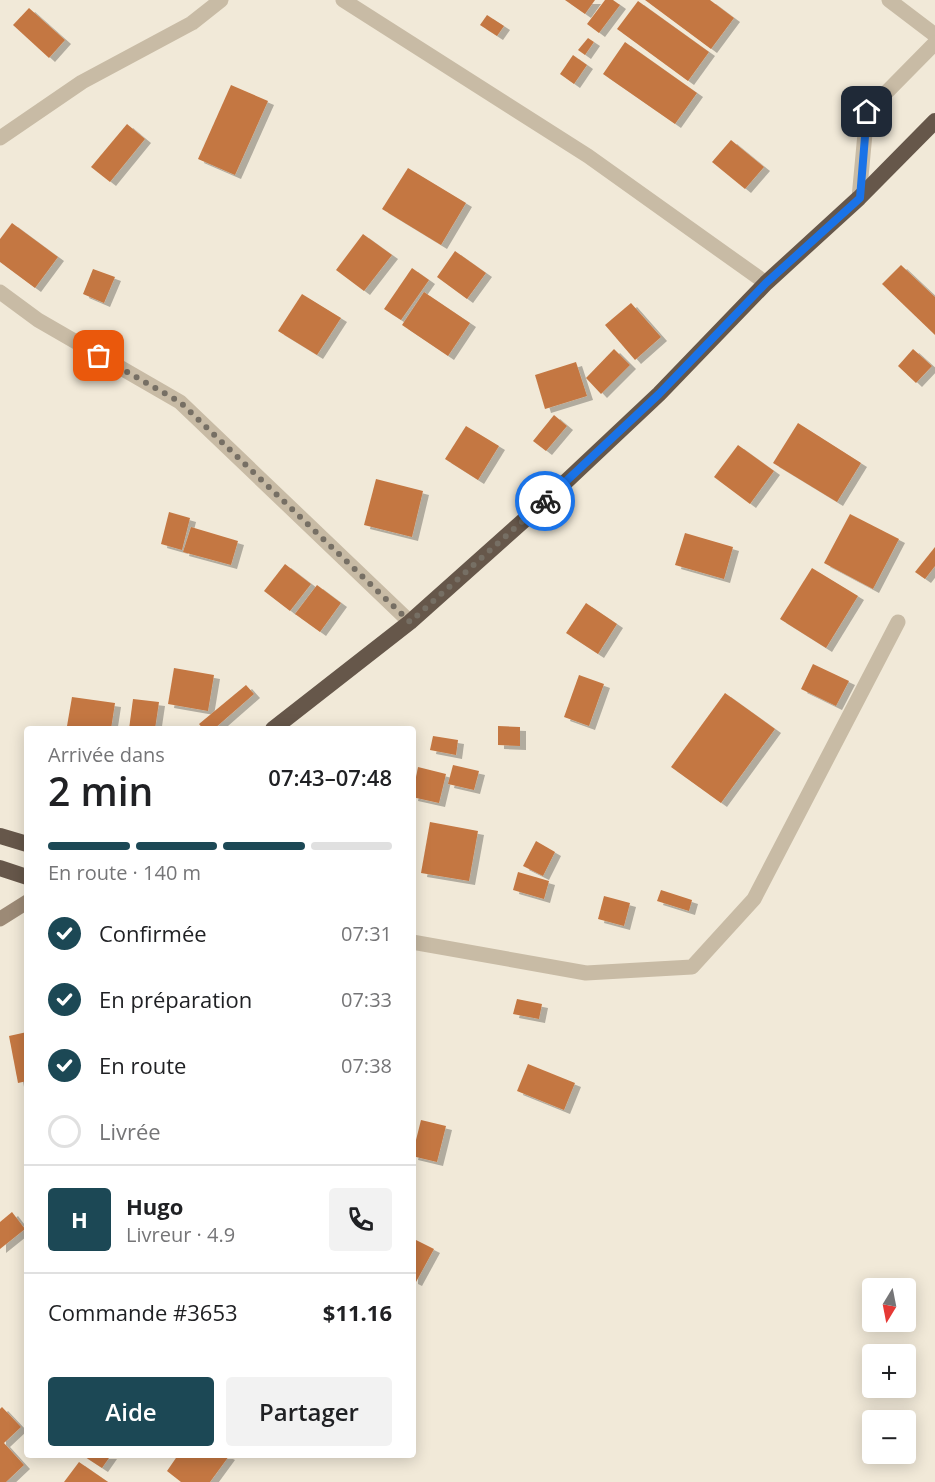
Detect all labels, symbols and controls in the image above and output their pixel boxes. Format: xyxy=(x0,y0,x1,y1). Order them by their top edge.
pin xyxy=(841,86,892,137)
icon: home xyxy=(850,95,883,128)
pin xyxy=(73,330,124,381)
icon: bag xyxy=(82,339,115,372)
courier xyxy=(515,471,575,531)
icon: bike xyxy=(529,485,562,518)
text: Arrivée dans xyxy=(48,741,165,768)
text: 07:43–07:48 xyxy=(268,762,392,792)
text: 2 min xyxy=(48,764,153,817)
text: En route · 140 m xyxy=(48,859,201,886)
icon: check xyxy=(48,917,81,950)
text: Confirmée xyxy=(99,918,207,948)
text: 07:31 xyxy=(341,920,392,947)
icon: check xyxy=(48,983,81,1016)
text: En préparation xyxy=(99,984,252,1014)
text: 07:33 xyxy=(341,986,392,1013)
icon: check xyxy=(48,1049,81,1082)
text: En route xyxy=(99,1050,186,1080)
text: 07:38 xyxy=(341,1052,392,1079)
text: Livrée xyxy=(99,1116,161,1146)
button: phone xyxy=(329,1188,392,1251)
text: Hugo xyxy=(126,1191,183,1221)
text: H xyxy=(71,1204,88,1234)
text: Livreur · 4.9 xyxy=(126,1221,235,1248)
north arrow xyxy=(862,1278,916,1332)
map controls xyxy=(862,1278,916,1464)
text: Commande #3653 xyxy=(48,1297,238,1327)
text: $11.16 xyxy=(323,1297,392,1327)
button: + xyxy=(862,1344,916,1398)
button: Aide xyxy=(48,1377,214,1446)
button: Partager xyxy=(226,1377,392,1446)
button: − xyxy=(862,1410,916,1464)

